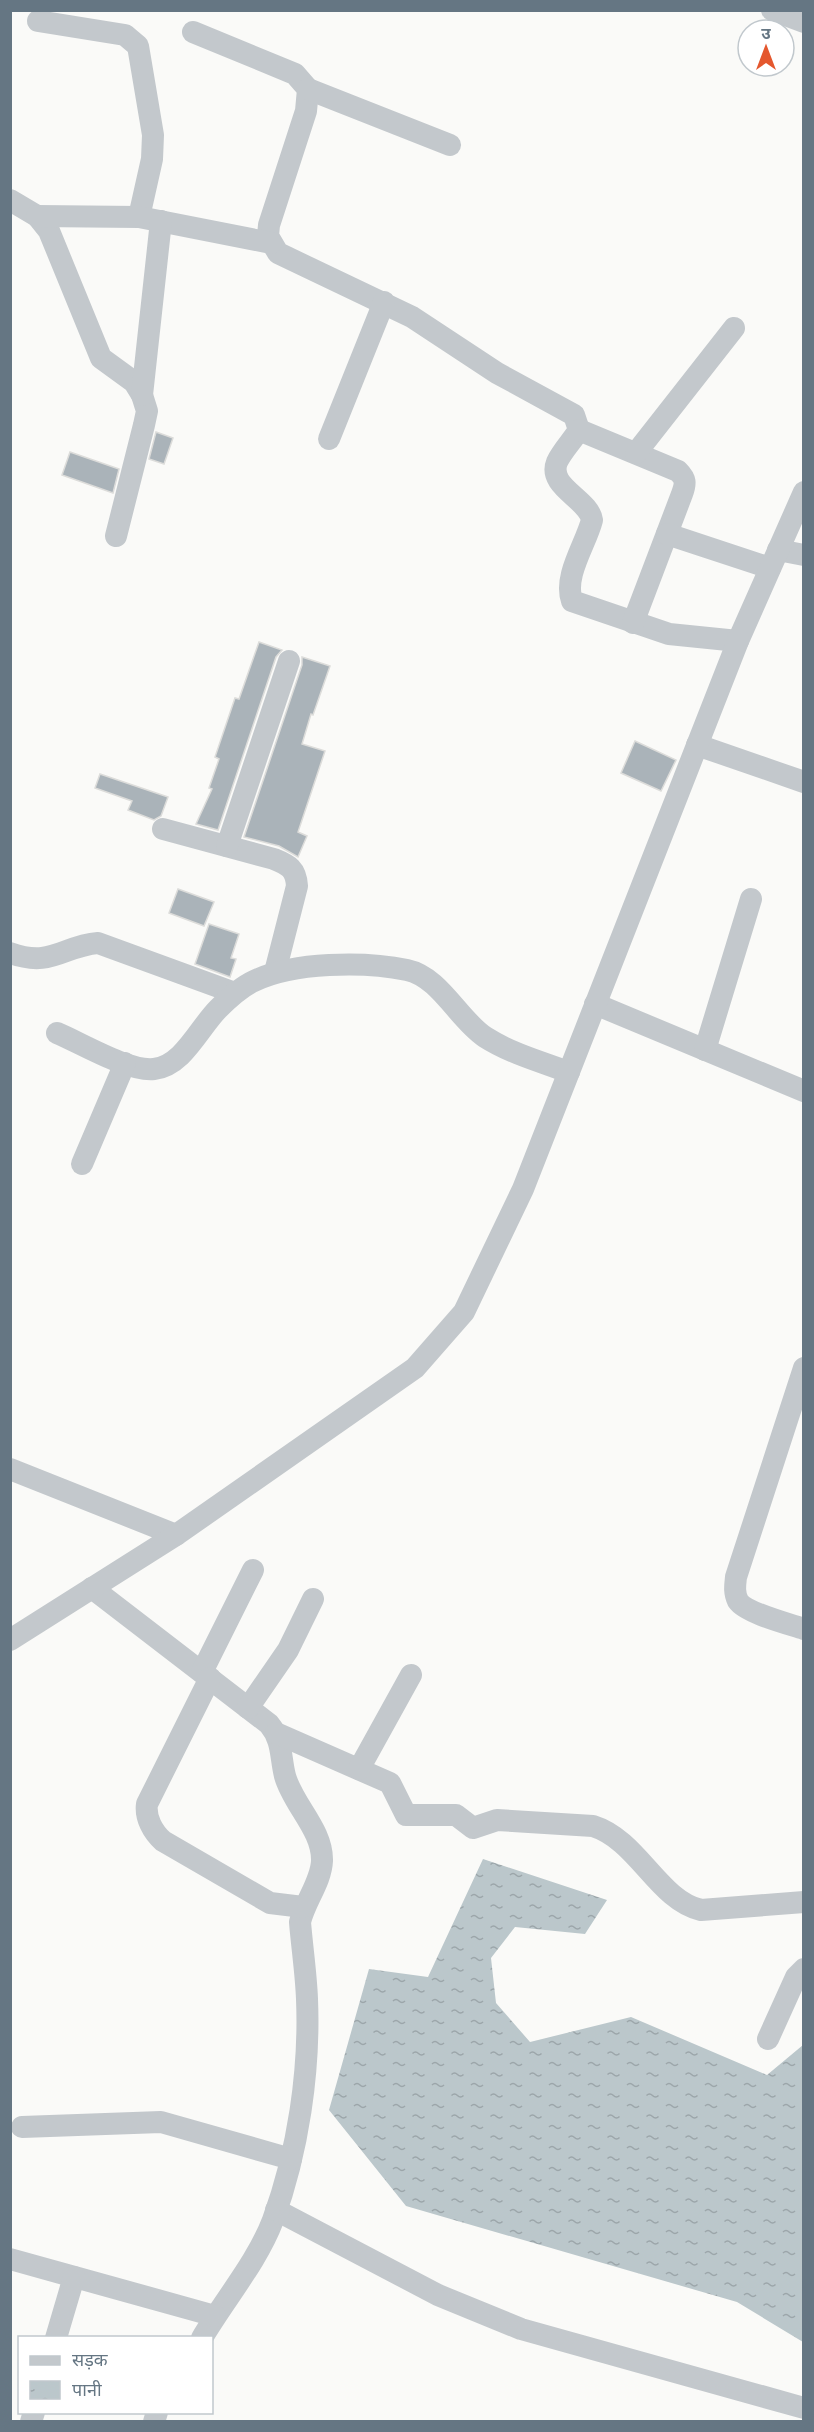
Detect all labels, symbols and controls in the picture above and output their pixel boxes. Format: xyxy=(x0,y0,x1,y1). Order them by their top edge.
north arrow xyxy=(736,18,796,78)
text: उ xyxy=(761,24,771,42)
legend xyxy=(18,2336,213,2414)
text: सड़क xyxy=(72,2349,109,2370)
text: पानी xyxy=(72,2379,102,2399)

